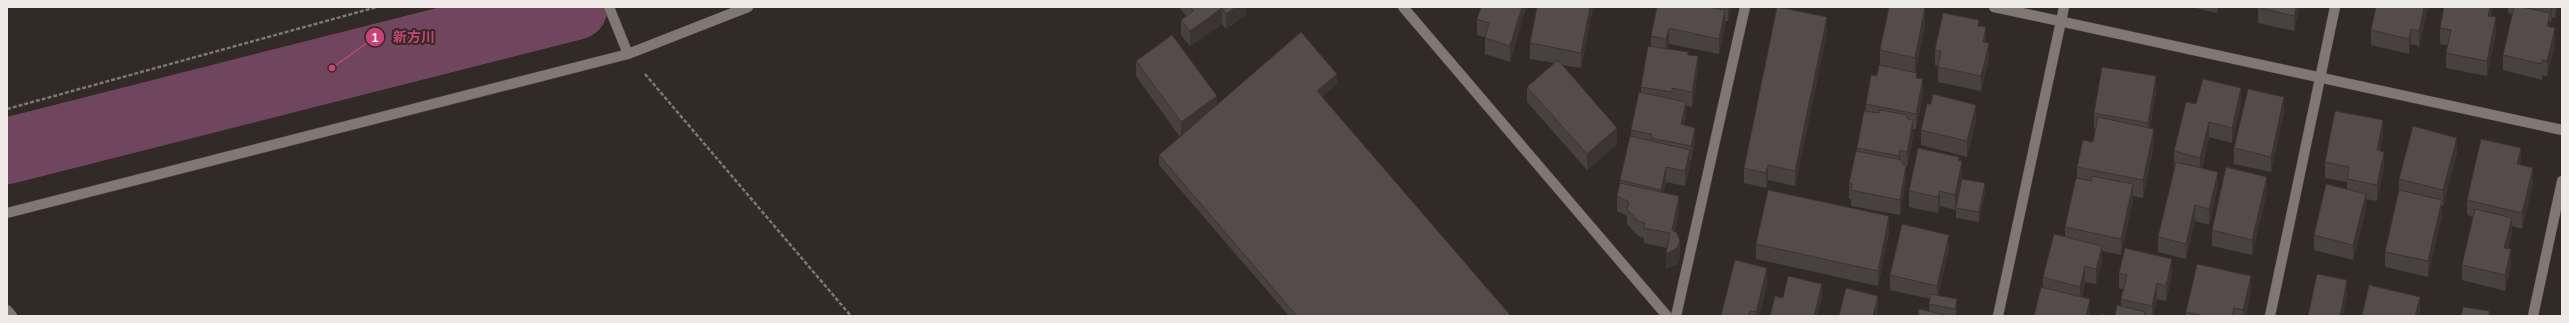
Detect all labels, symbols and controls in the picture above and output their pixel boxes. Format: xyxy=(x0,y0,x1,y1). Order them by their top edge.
callout: 新方川 xyxy=(365,24,443,50)
text: 新方川 xyxy=(393,29,435,45)
text: 1 xyxy=(372,31,379,45)

